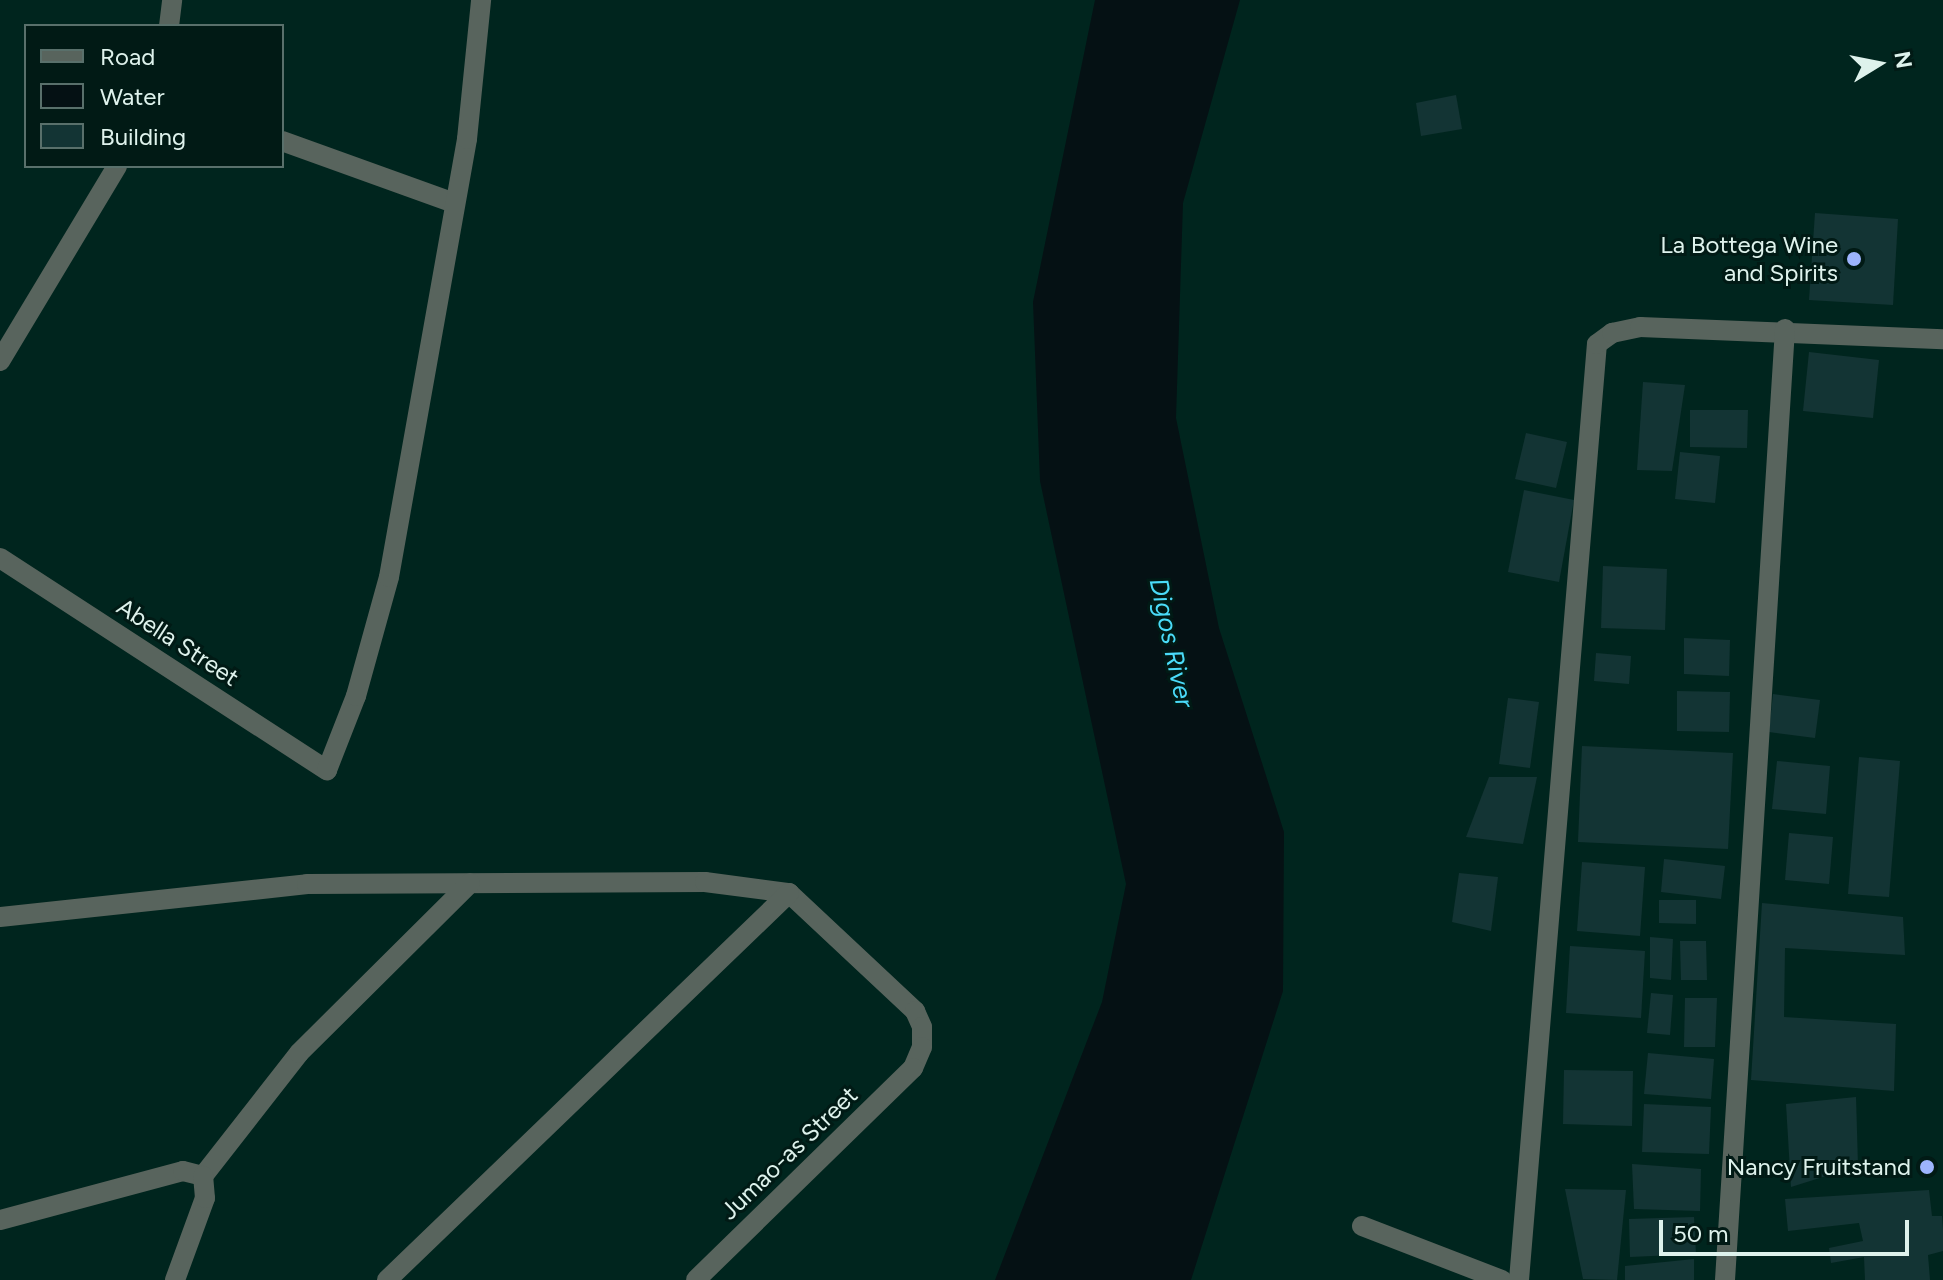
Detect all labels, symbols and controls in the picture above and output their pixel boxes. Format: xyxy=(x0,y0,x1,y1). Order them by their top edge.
legend xyxy=(24,24,284,168)
north arrow xyxy=(1839,24,1919,104)
text: Road xyxy=(100,42,155,71)
text: N xyxy=(1888,49,1918,70)
text: Water xyxy=(100,82,165,111)
text: Building xyxy=(100,122,186,151)
place label: La Bottega Wine and Spirits xyxy=(1660,231,1838,287)
marker: La Bottega Wine and Spirits xyxy=(1845,250,1863,268)
water label: Digos River xyxy=(1142,575,1200,711)
street label: Abella Street xyxy=(112,592,244,692)
street label: Jumao-as Street xyxy=(715,1081,863,1225)
place label: Nancy Fruitstand xyxy=(1727,1153,1911,1181)
marker: Nancy Fruitstand xyxy=(1918,1158,1936,1176)
scale bar xyxy=(1663,1204,1913,1254)
text: 50 m xyxy=(1673,1219,1729,1248)

